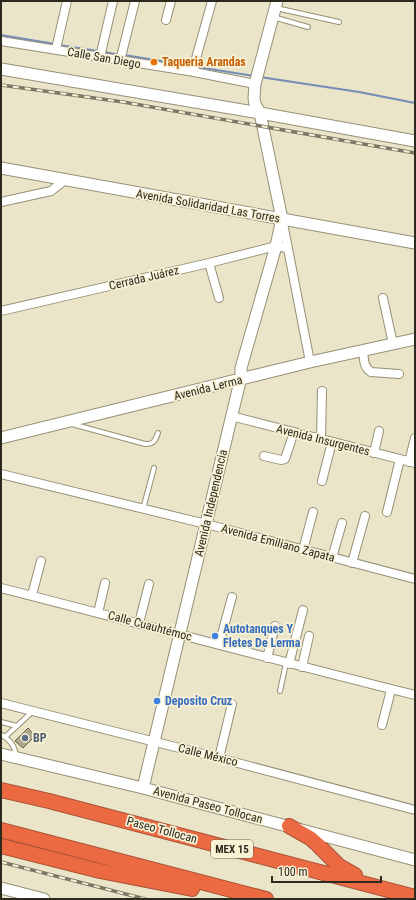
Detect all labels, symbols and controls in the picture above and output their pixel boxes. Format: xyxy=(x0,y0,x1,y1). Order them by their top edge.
street label: Calle San Diego xyxy=(66,45,142,71)
place label: Taqueria Arandas xyxy=(162,55,246,69)
marker: Taqueria Arandas xyxy=(149,57,159,67)
street label: Avenida Solidaridad Las Torres xyxy=(135,186,281,226)
street label: Cerrada Juárez xyxy=(108,263,180,293)
street label: Avenida Lerma xyxy=(172,373,244,403)
street label: Avenida Insurgentes xyxy=(275,422,371,458)
street label: Avenida Independencia xyxy=(192,448,230,558)
street label: Avenida Emiliano Zapata xyxy=(220,521,337,565)
street label: Calle Cuauhtémoc xyxy=(107,608,194,644)
place label: Autotanques Y Fletes De Lerma xyxy=(223,622,301,650)
marker: Autotanques Y Fletes De Lerma xyxy=(210,631,220,641)
place label: Deposito Cruz xyxy=(165,694,232,708)
marker: Deposito Cruz xyxy=(152,696,162,706)
place label: BP xyxy=(33,731,47,745)
marker: BP xyxy=(20,733,30,743)
street label: Calle México xyxy=(177,741,239,769)
street label: Avenida Paseo Tollocan xyxy=(152,784,264,826)
street label: Paseo Tollocan xyxy=(125,814,199,846)
road number: MEX 15 xyxy=(211,840,253,858)
scale bar xyxy=(272,858,381,884)
text: 100 m xyxy=(278,865,308,879)

